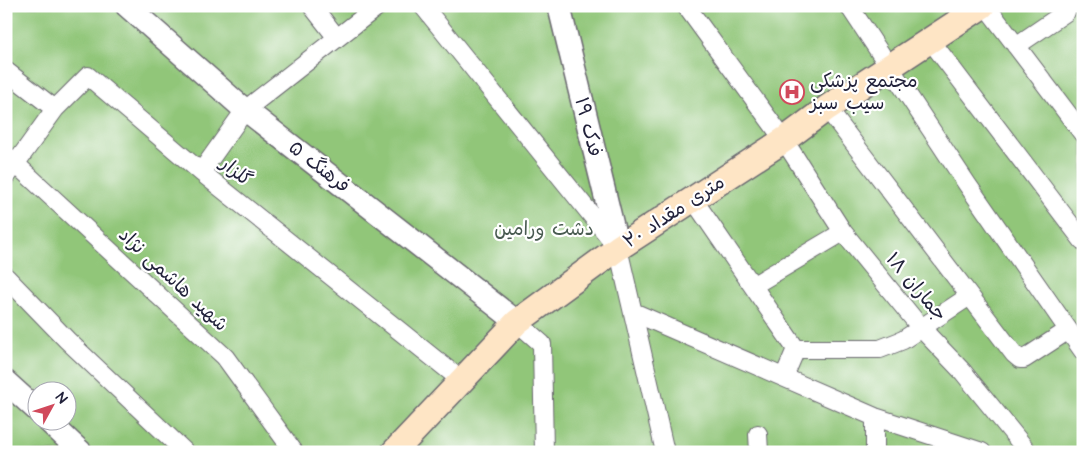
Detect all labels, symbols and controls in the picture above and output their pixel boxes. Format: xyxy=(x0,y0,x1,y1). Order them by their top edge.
place label: مجتمع پزشکی سیب سبز xyxy=(808,68,918,117)
hospital icon: مجتمع پزشکی سیب سبز xyxy=(779,79,805,105)
street label: فدک ۱۹ xyxy=(568,94,608,160)
street label: فرهنگ ۵ xyxy=(283,134,355,200)
street label: گلزار xyxy=(213,150,258,193)
street label: ۲۰ متری مقداد xyxy=(618,169,730,255)
park label: دشت ورامین xyxy=(494,216,594,243)
street label: شهید هاشمی نژاد xyxy=(112,222,234,338)
street label: جماران ۱۸ xyxy=(879,247,953,327)
north arrow xyxy=(28,380,78,430)
text: N xyxy=(51,388,72,408)

